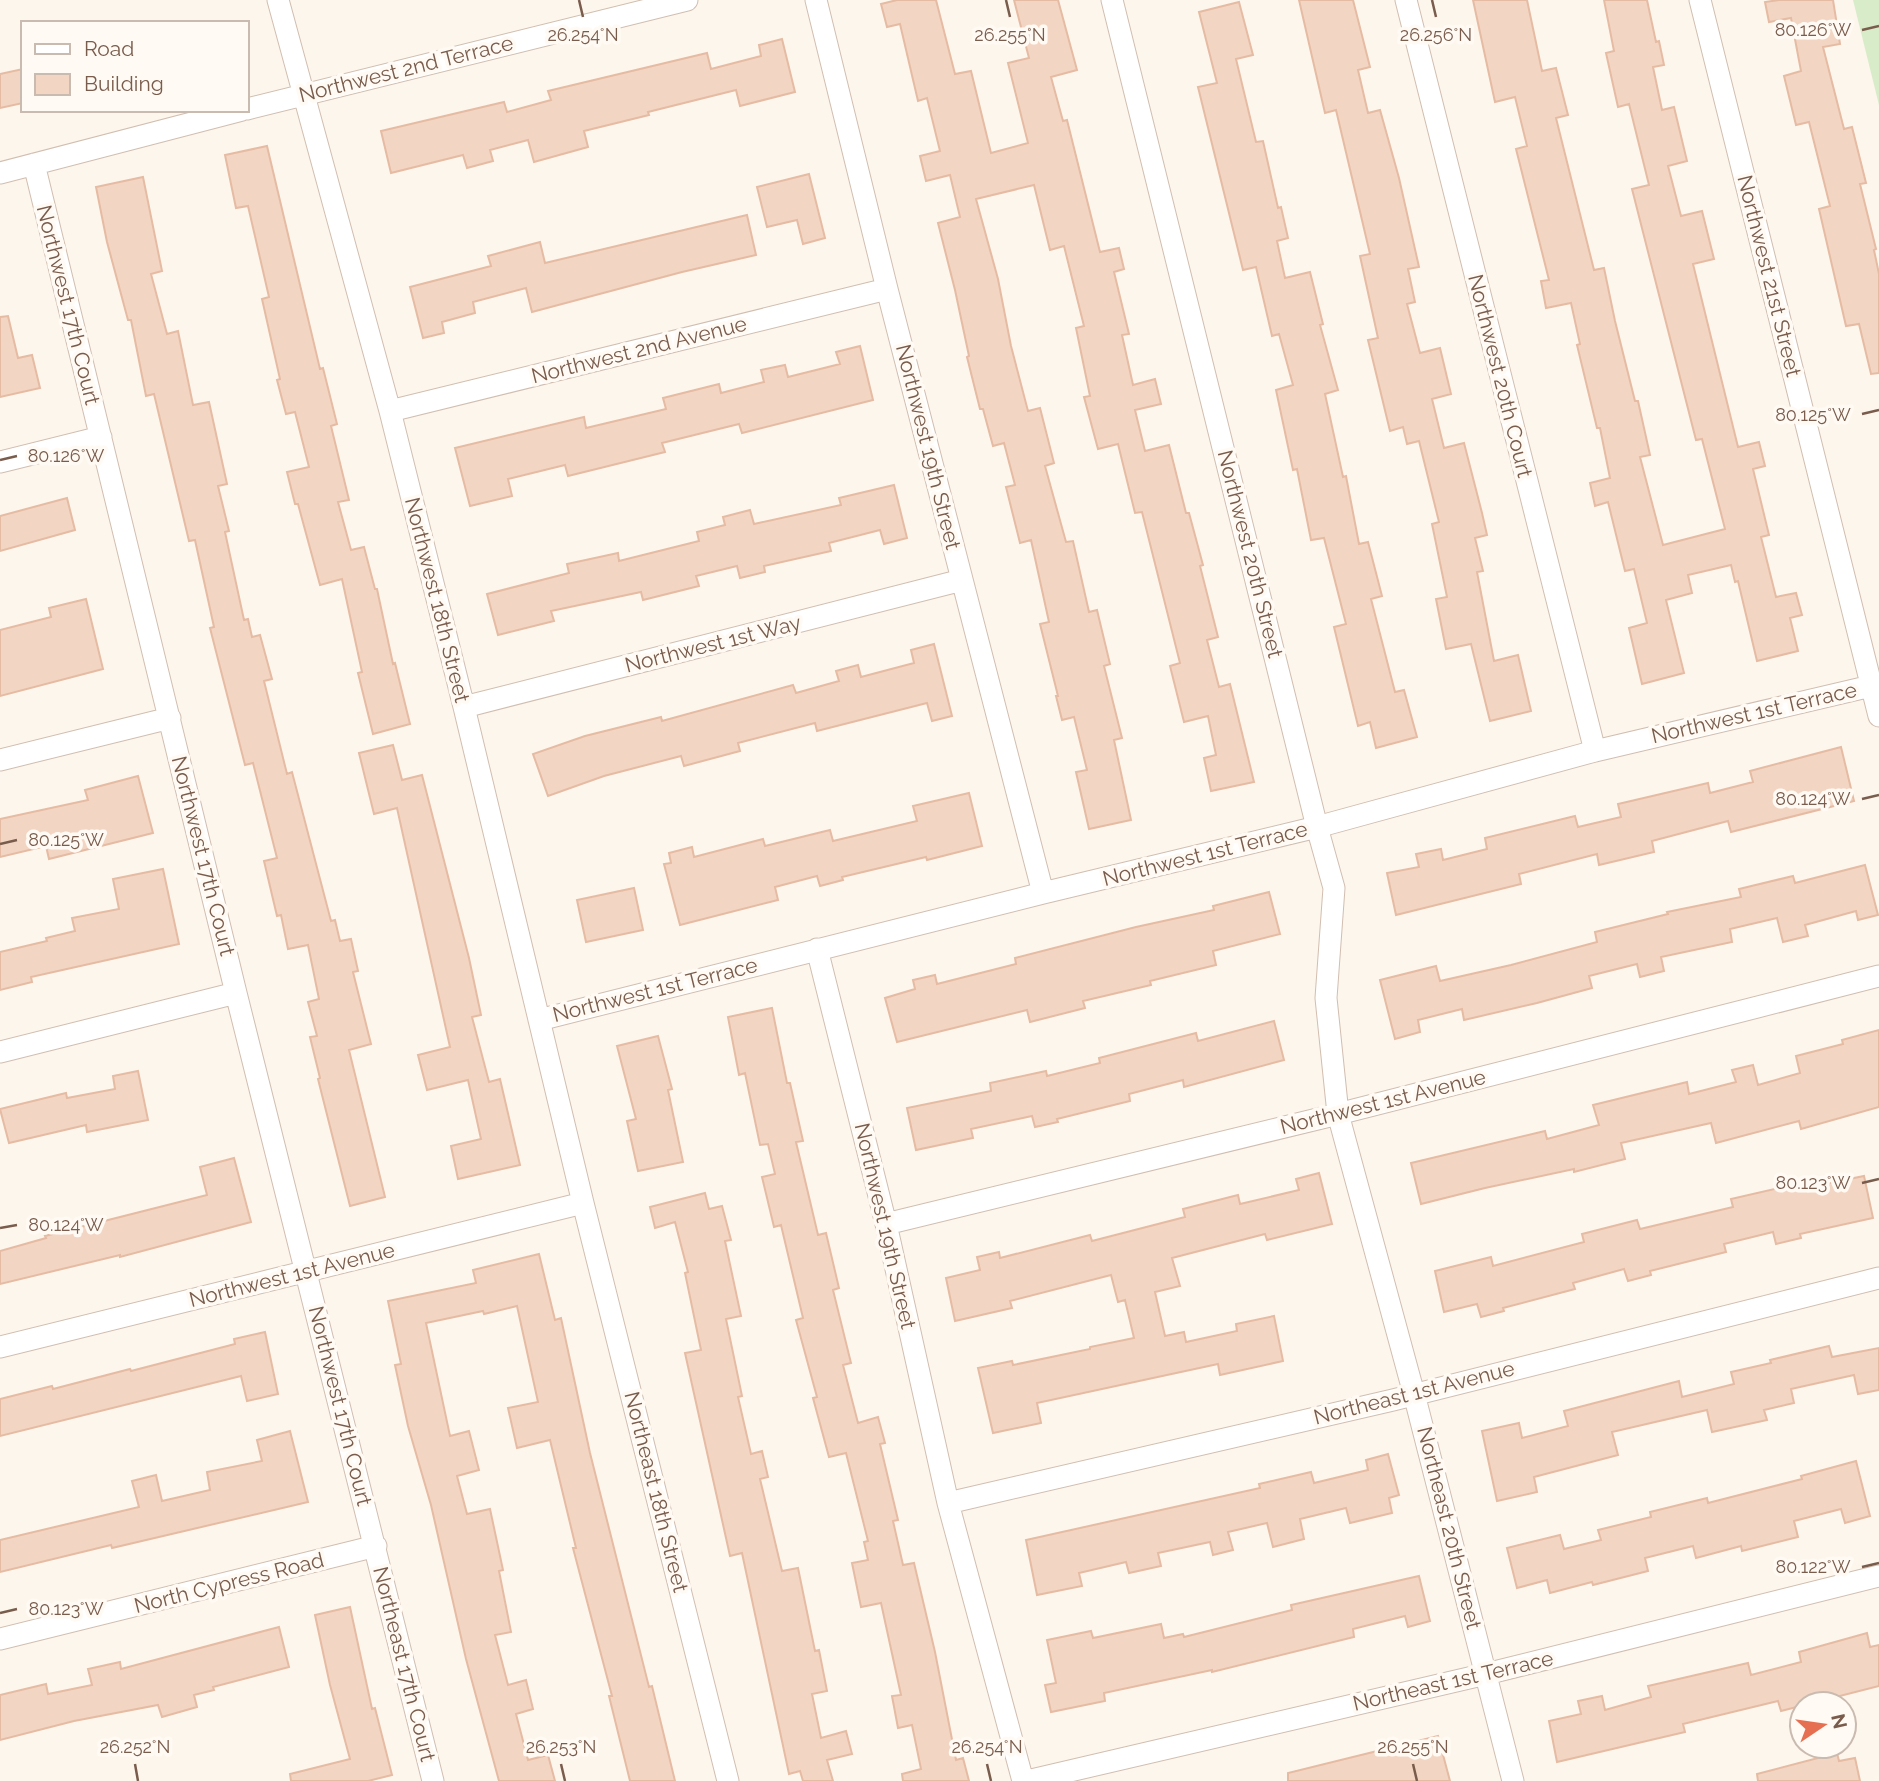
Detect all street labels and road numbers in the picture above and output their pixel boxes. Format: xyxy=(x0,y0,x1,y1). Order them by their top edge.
street label: Northwest 2nd Terrace xyxy=(296,30,516,107)
street label: Northwest 21st Street xyxy=(1732,172,1807,379)
street label: Northwest 17th Court xyxy=(32,202,105,407)
street label: Northwest 20th Court xyxy=(1463,272,1538,480)
street label: Northwest 2nd Avenue xyxy=(529,311,749,388)
street label: Northwest 19th Street xyxy=(891,342,966,552)
street label: Northwest 20th Street xyxy=(1213,447,1288,660)
street label: Northwest 18th Street xyxy=(400,495,475,705)
street label: Northwest 1st Way xyxy=(622,610,804,677)
street label: Northwest 1st Terrace xyxy=(1649,677,1859,748)
street label: Northwest 17th Court xyxy=(167,753,240,958)
street label: Northwest 1st Terrace xyxy=(1100,816,1310,891)
street label: Northwest 1st Terrace xyxy=(550,952,760,1027)
street label: Northwest 1st Avenue xyxy=(1277,1064,1488,1139)
street label: Northwest 19th Street xyxy=(850,1120,921,1331)
street label: Northwest 1st Avenue xyxy=(186,1237,397,1312)
street label: Northwest 17th Court xyxy=(304,1303,377,1508)
street label: Northeast 1st Avenue xyxy=(1311,1355,1517,1430)
street label: Northeast 18th Street xyxy=(619,1389,694,1595)
street label: Northeast 20th Street xyxy=(1412,1424,1487,1632)
street label: North Cypress Road xyxy=(131,1547,326,1618)
street label: Northeast 17th Court xyxy=(368,1564,441,1764)
street label: Northeast 1st Terrace xyxy=(1350,1645,1556,1716)

